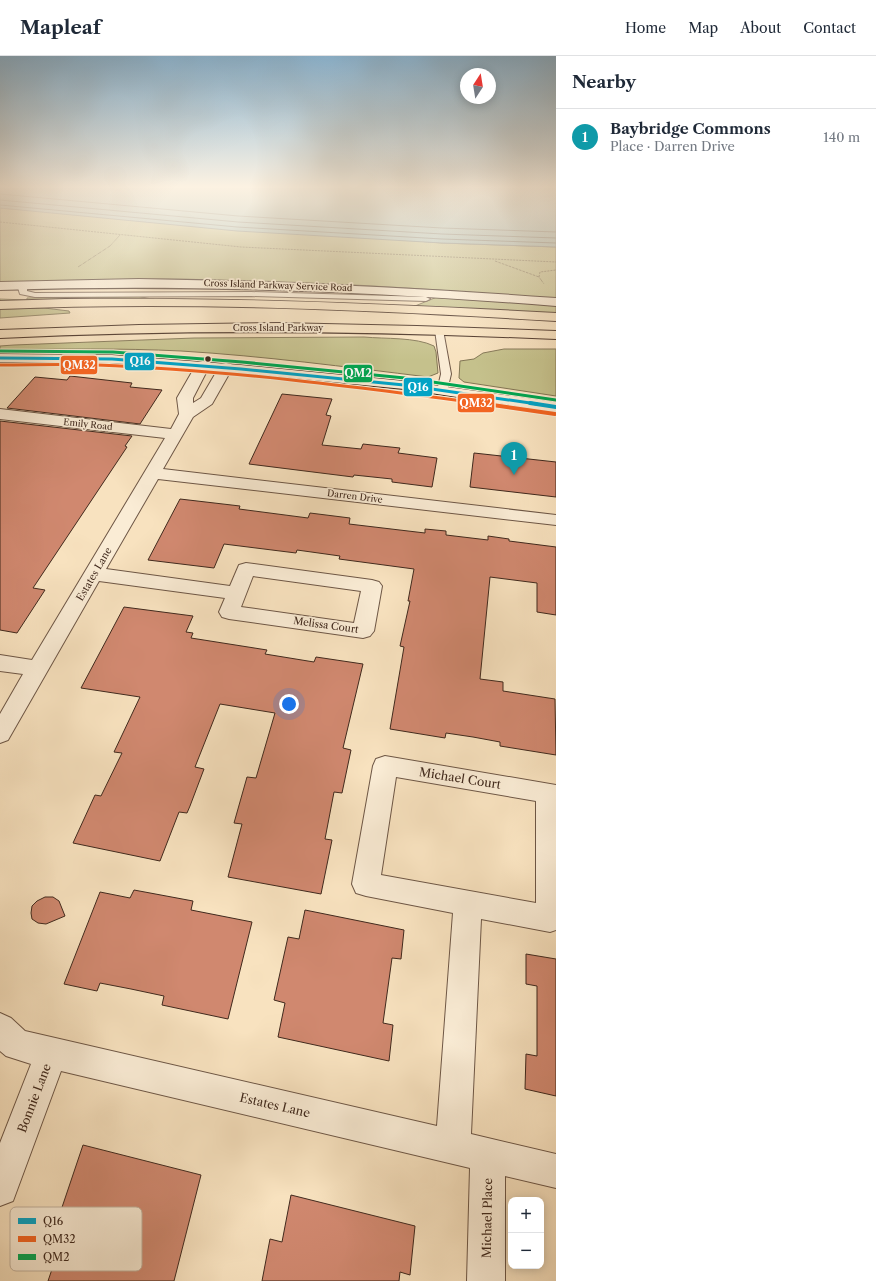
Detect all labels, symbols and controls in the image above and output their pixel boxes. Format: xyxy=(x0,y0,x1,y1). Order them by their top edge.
text: Mapleaf xyxy=(20,16,101,39)
text: Home xyxy=(625,19,666,37)
text: Map xyxy=(688,19,718,37)
text: About xyxy=(740,19,781,37)
text: Contact xyxy=(803,19,856,37)
north arrow xyxy=(460,68,496,104)
text: Nearby xyxy=(572,72,636,92)
text: Baybridge Commons xyxy=(610,119,771,138)
text: 1 xyxy=(582,129,588,145)
text: 140 m xyxy=(823,129,860,145)
text: Place · Darren Drive xyxy=(610,138,735,154)
street label: Cross Island Parkway Service Road xyxy=(203,277,353,293)
street label: Cross Island Parkway xyxy=(233,322,324,333)
line badge: Q16 xyxy=(124,352,155,371)
text: Q16 xyxy=(130,354,151,368)
unlabelled marker xyxy=(203,354,213,364)
line badge: QM32 xyxy=(60,355,98,375)
text: QM32 xyxy=(62,358,96,372)
line badge: QM2 xyxy=(343,364,373,383)
text: QM2 xyxy=(344,366,372,380)
line badge: Q16 xyxy=(403,377,433,397)
text: Q16 xyxy=(408,380,429,394)
line badge: QM32 xyxy=(457,393,495,413)
text: QM32 xyxy=(459,396,493,410)
street label: Emily Road xyxy=(63,416,114,432)
pin: 1 xyxy=(501,442,527,475)
street label: Darren Drive xyxy=(327,487,383,505)
street label: Estates Lane xyxy=(73,544,115,603)
street label: Melissa Court xyxy=(293,614,360,636)
your location xyxy=(279,694,299,714)
street label: Michael Court xyxy=(418,764,503,792)
street label: Bonnie Lane xyxy=(14,1061,54,1135)
street label: Estates Lane xyxy=(238,1090,312,1120)
street label: Michael Place xyxy=(479,1177,495,1258)
map controls xyxy=(508,1197,544,1269)
button: + xyxy=(508,1197,544,1233)
legend xyxy=(10,1207,142,1271)
text: Q16 xyxy=(43,1214,64,1228)
text: QM32 xyxy=(43,1232,76,1246)
button: − xyxy=(508,1233,544,1269)
text: QM2 xyxy=(43,1250,69,1264)

